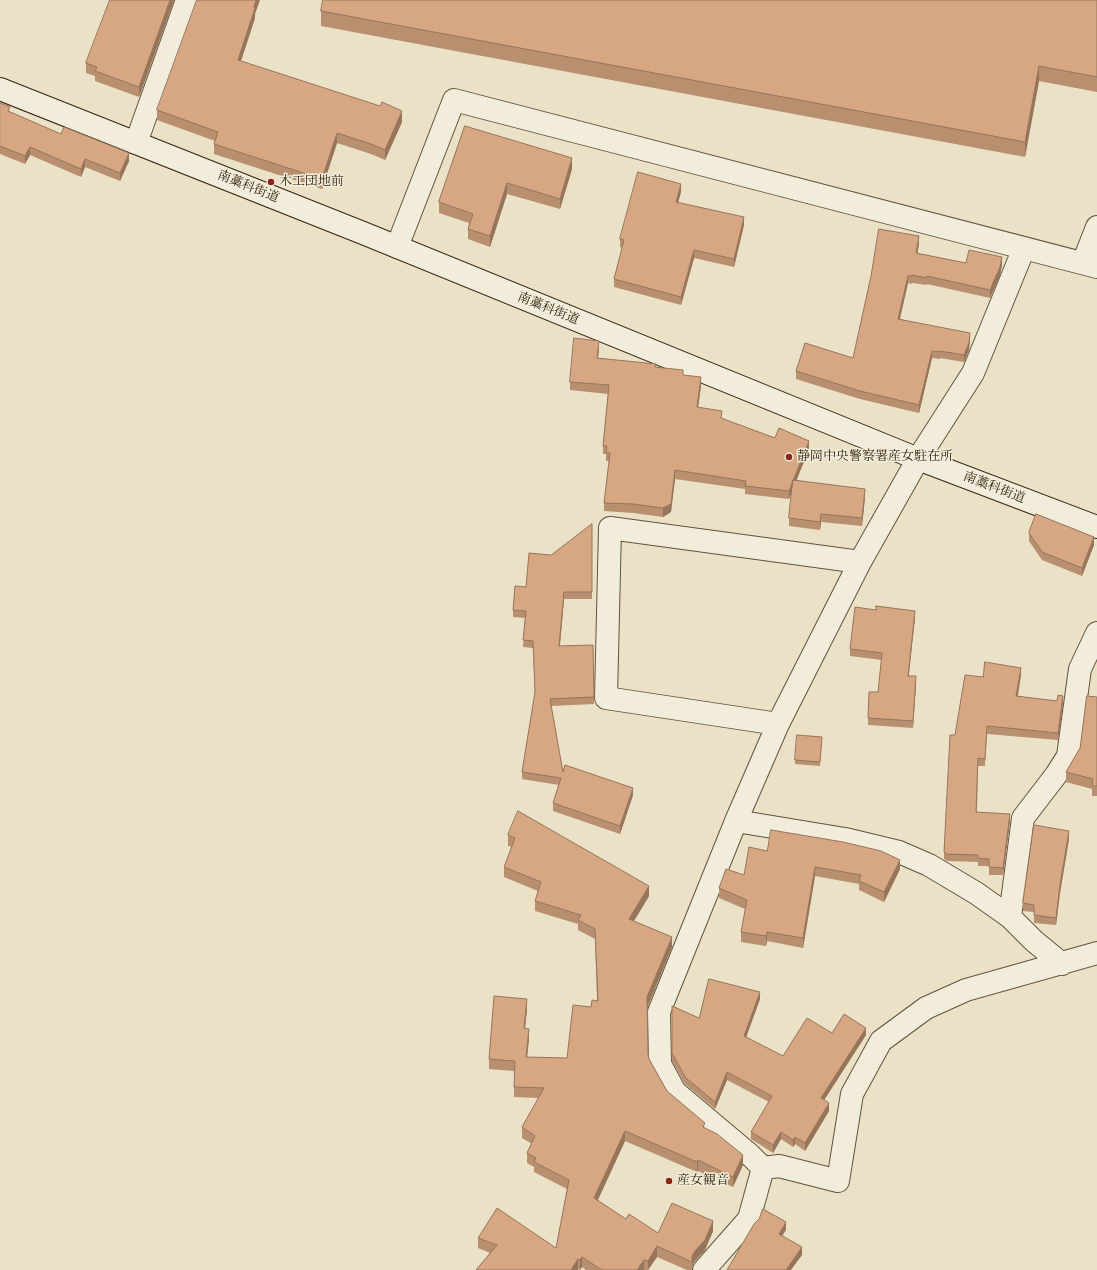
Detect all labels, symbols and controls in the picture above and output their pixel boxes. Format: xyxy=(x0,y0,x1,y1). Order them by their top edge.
street label: 南藁科街道 xyxy=(215,168,281,206)
place label: 木工団地前 xyxy=(279,174,344,190)
marker: 木工団地前 xyxy=(266,177,276,187)
street label: 南藁科街道 xyxy=(515,290,581,328)
place label: 静岡中央警察署産女駐在所 xyxy=(797,449,953,465)
marker: 静岡中央警察署産女駐在所 xyxy=(784,452,794,462)
street label: 南藁科街道 xyxy=(961,469,1027,507)
place label: 産女観音 xyxy=(677,1173,729,1189)
marker: 産女観音 xyxy=(664,1176,674,1186)

